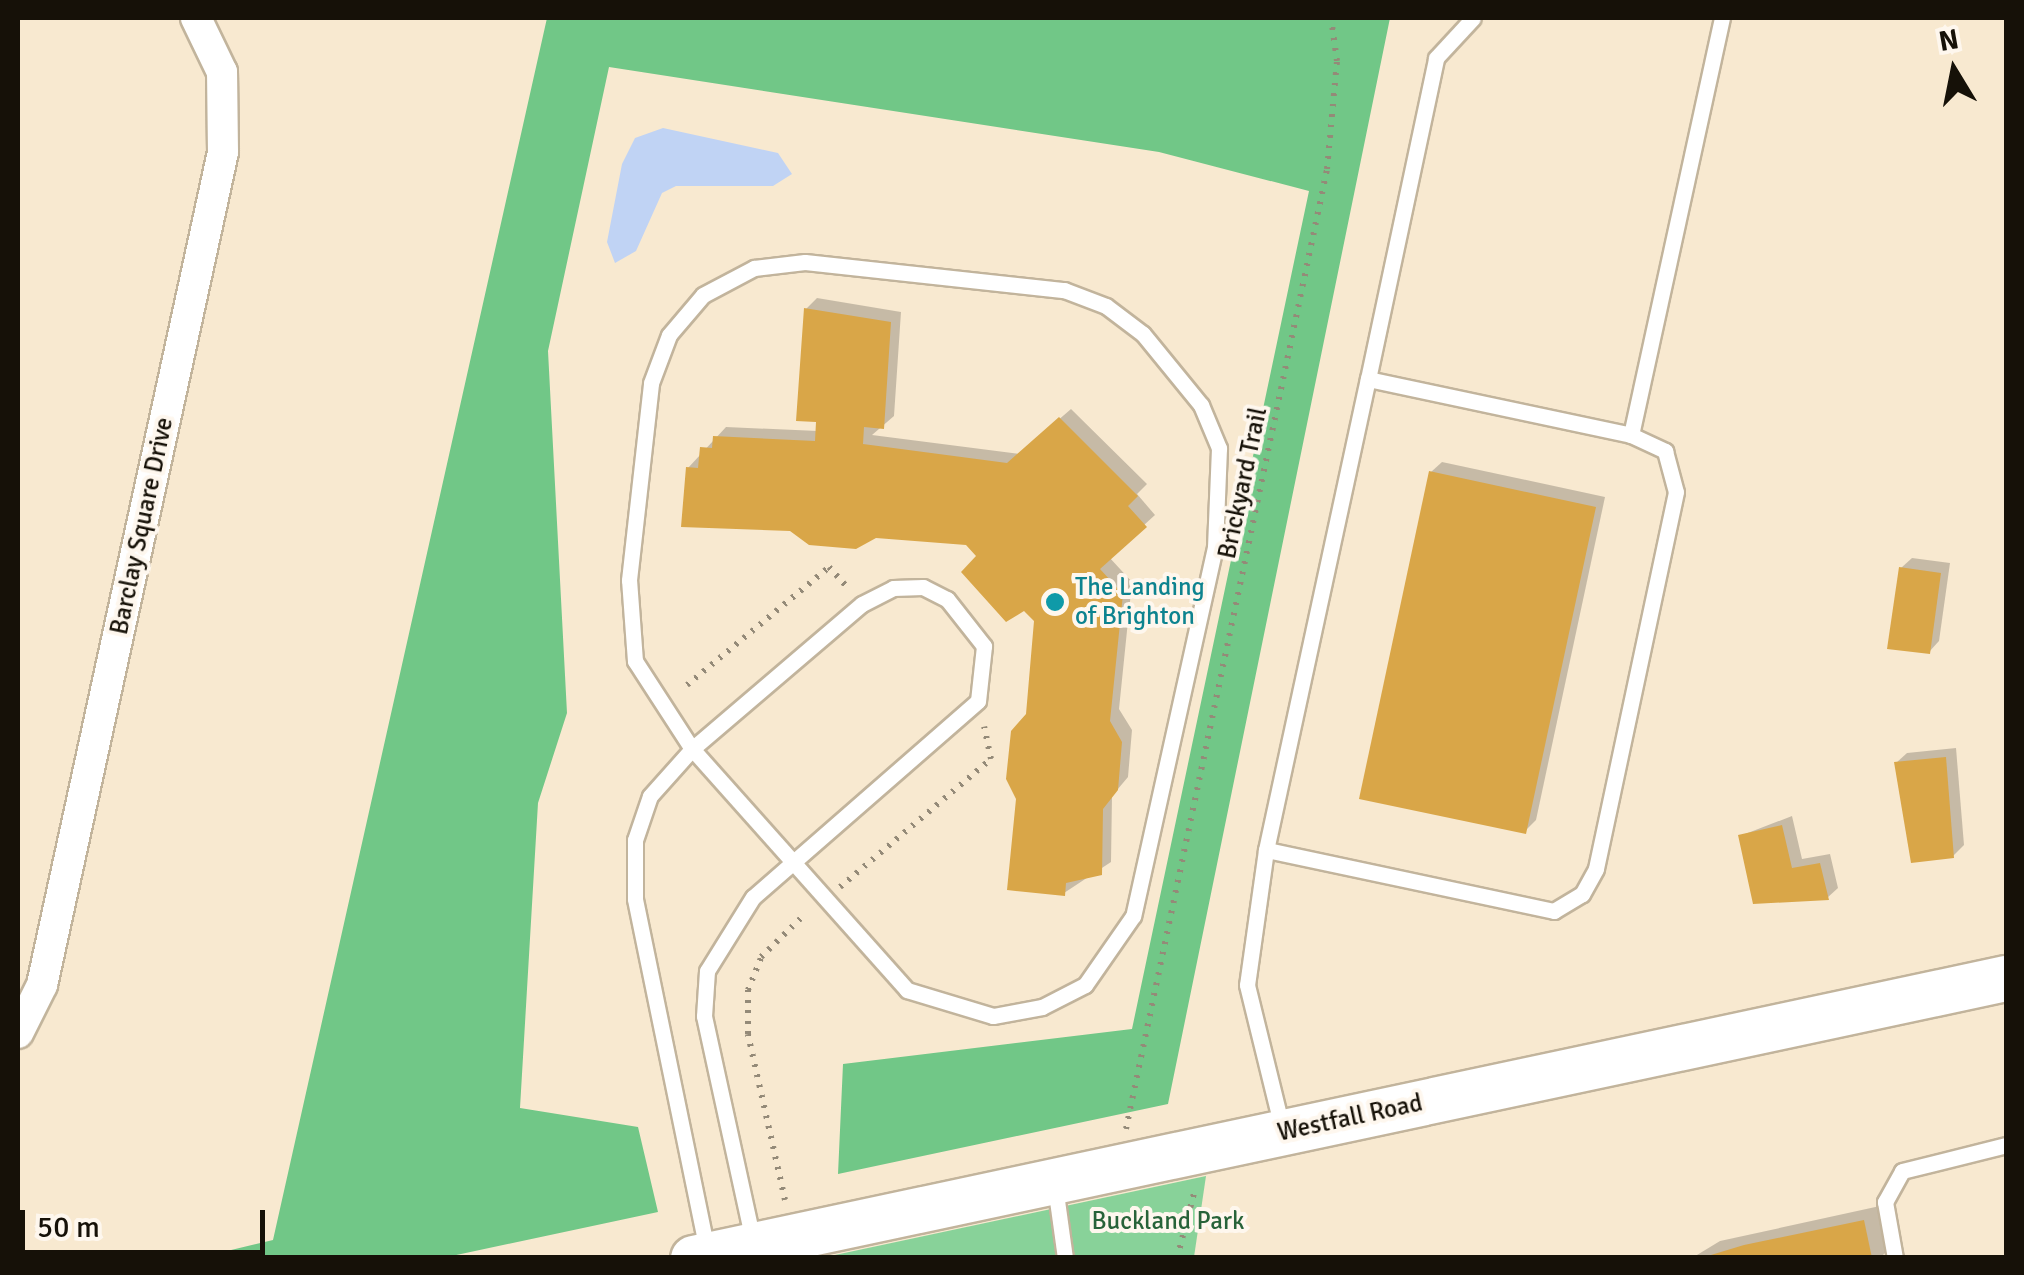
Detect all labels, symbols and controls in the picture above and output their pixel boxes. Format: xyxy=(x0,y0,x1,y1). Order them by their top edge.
north arrow xyxy=(1904,20,2004,120)
text: N xyxy=(1936,22,1961,59)
street label: Brickyard Trail xyxy=(1212,404,1274,562)
street label: Barclay Square Drive xyxy=(104,415,180,637)
place label: The Landing of Brighton xyxy=(1075,573,1205,632)
marker: The Landing of Brighton xyxy=(1044,591,1066,613)
street label: Westfall Road xyxy=(1275,1088,1425,1148)
scale bar xyxy=(25,1190,270,1252)
park label: Buckland Park xyxy=(1091,1206,1245,1236)
text: 50 m xyxy=(37,1209,100,1246)

